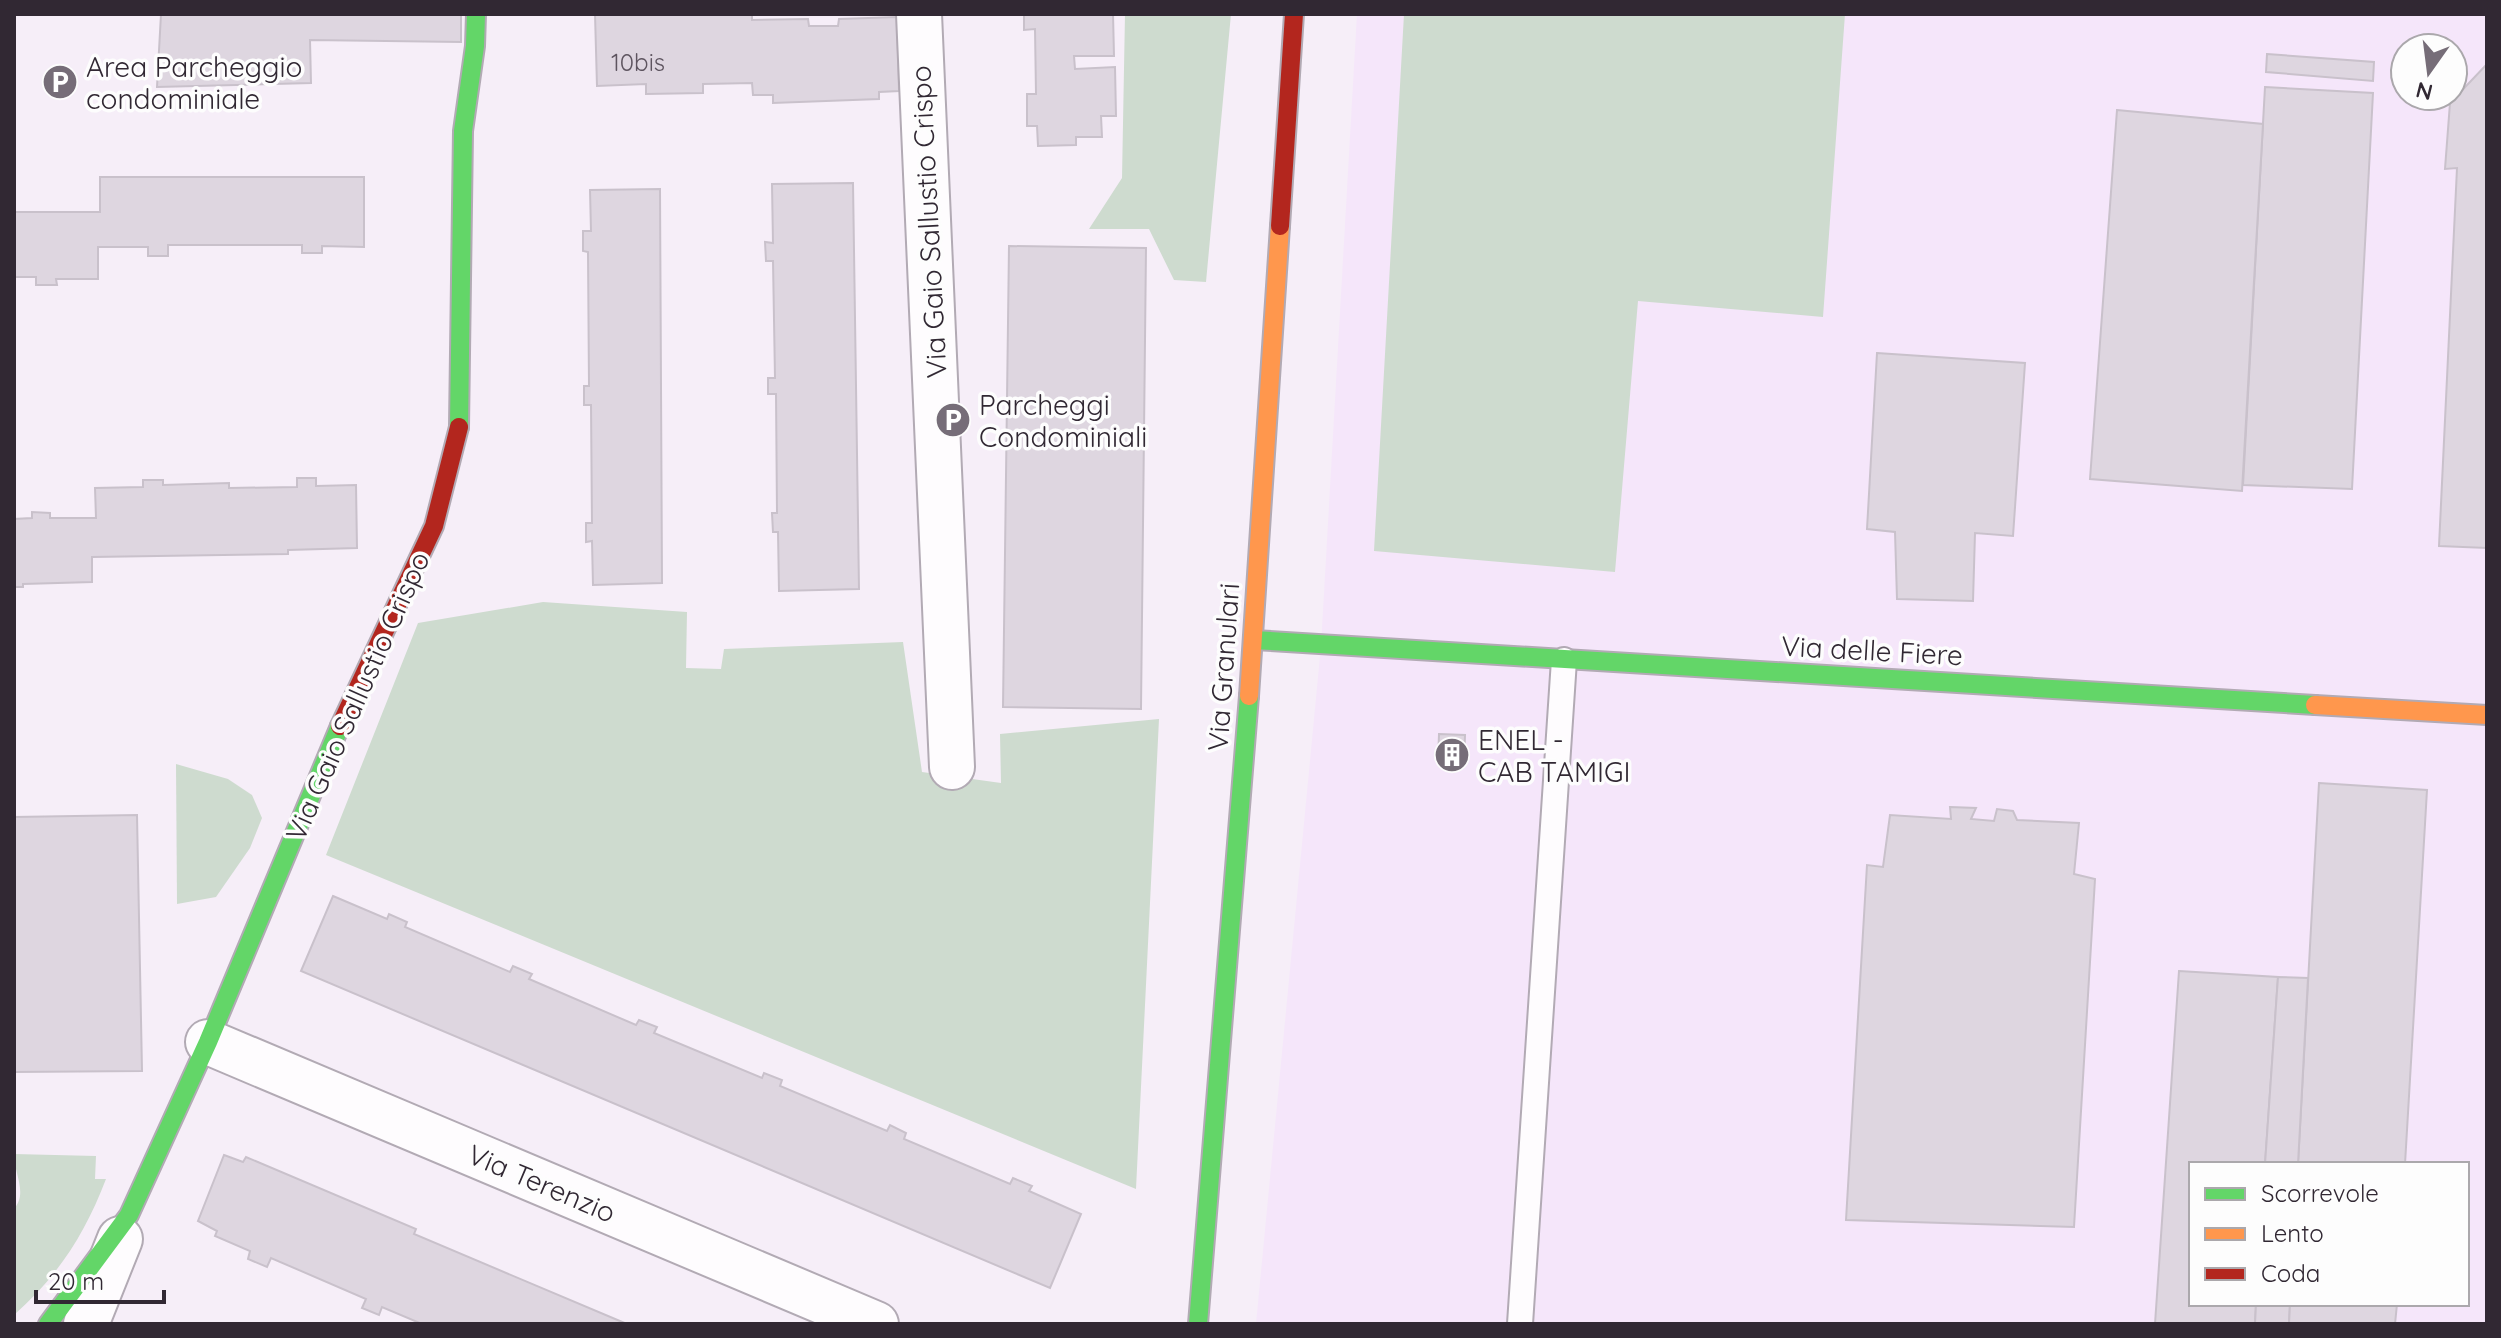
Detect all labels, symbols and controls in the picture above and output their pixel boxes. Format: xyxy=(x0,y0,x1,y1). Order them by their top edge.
north arrow xyxy=(2389,32,2469,112)
house number: 10bis xyxy=(611,47,665,77)
place label: Area Parcheggio condominiale xyxy=(86,49,302,116)
parking icon: Area Parcheggio condominiale xyxy=(41,63,79,101)
street label: Via Gaio Sallustio Crispo xyxy=(902,65,954,379)
text: N xyxy=(2413,76,2435,107)
place label: Parcheggi Condominiali xyxy=(979,387,1147,454)
parking icon: Parcheggi Condominiali xyxy=(934,401,972,439)
street label: Via Gaio Sallustio Crispo xyxy=(277,546,437,846)
street label: Via Granulari xyxy=(1200,582,1246,752)
street label: Via delle Fiere xyxy=(1780,628,1964,672)
place label: ENEL - CAB TAMIGI xyxy=(1478,722,1631,789)
building icon: ENEL - CAB TAMIGI xyxy=(1433,736,1471,774)
street label: Via Terenzio xyxy=(463,1136,621,1230)
legend xyxy=(2189,1162,2469,1306)
text: Scorrevole xyxy=(2261,1178,2379,1208)
text: Lento xyxy=(2261,1218,2324,1248)
scale bar xyxy=(36,1254,164,1304)
text: Coda xyxy=(2261,1258,2320,1288)
text: 20 m xyxy=(48,1266,104,1296)

